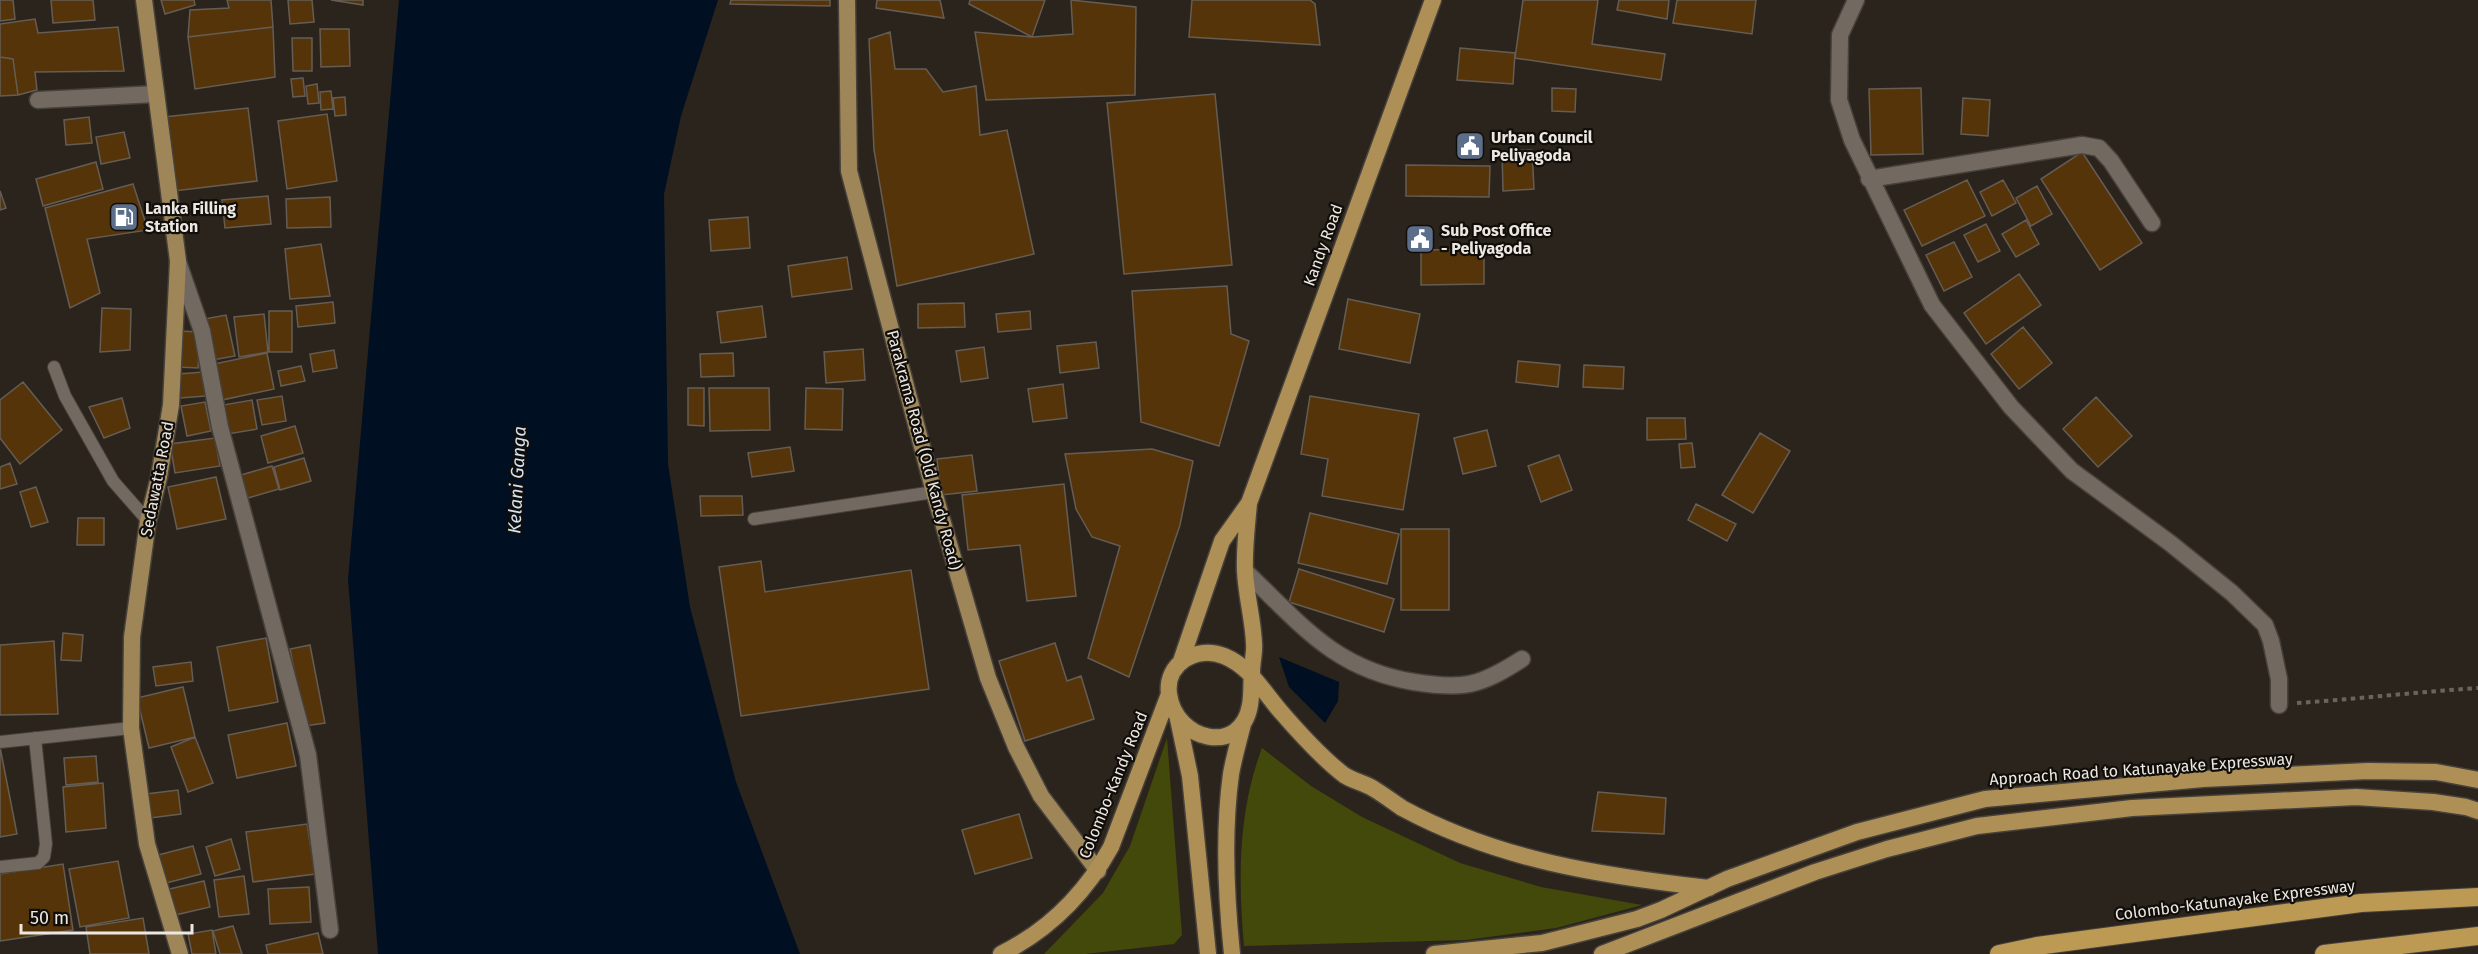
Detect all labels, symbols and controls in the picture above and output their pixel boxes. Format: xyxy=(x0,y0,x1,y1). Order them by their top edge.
place label: Urban Council Peliyagoda xyxy=(1491,128,1593,165)
public building icon: Urban Council Peliyagoda xyxy=(1454,130,1486,162)
place label: Lanka Filling Station xyxy=(145,199,236,236)
fuel station icon: Lanka Filling Station xyxy=(108,201,140,233)
street label: Kandy Road xyxy=(1299,201,1347,289)
place label: Sub Post Office - Peliyagoda xyxy=(1441,221,1551,258)
public building icon: Sub Post Office - Peliyagoda xyxy=(1404,223,1436,255)
street label: Parakrama Road (Old Kandy Road) xyxy=(883,328,965,572)
street label: Sedawatta Road xyxy=(137,420,177,538)
water label: Kelani Ganga xyxy=(503,426,531,534)
street label: Colombo-Kandy Road xyxy=(1075,709,1151,861)
street label: Approach Road to Katunayake Expressway xyxy=(1989,749,2293,789)
street label: Colombo-Katunayake Expressway xyxy=(2114,876,2356,924)
scale bar xyxy=(21,897,192,935)
text: 50 m xyxy=(30,907,69,929)

